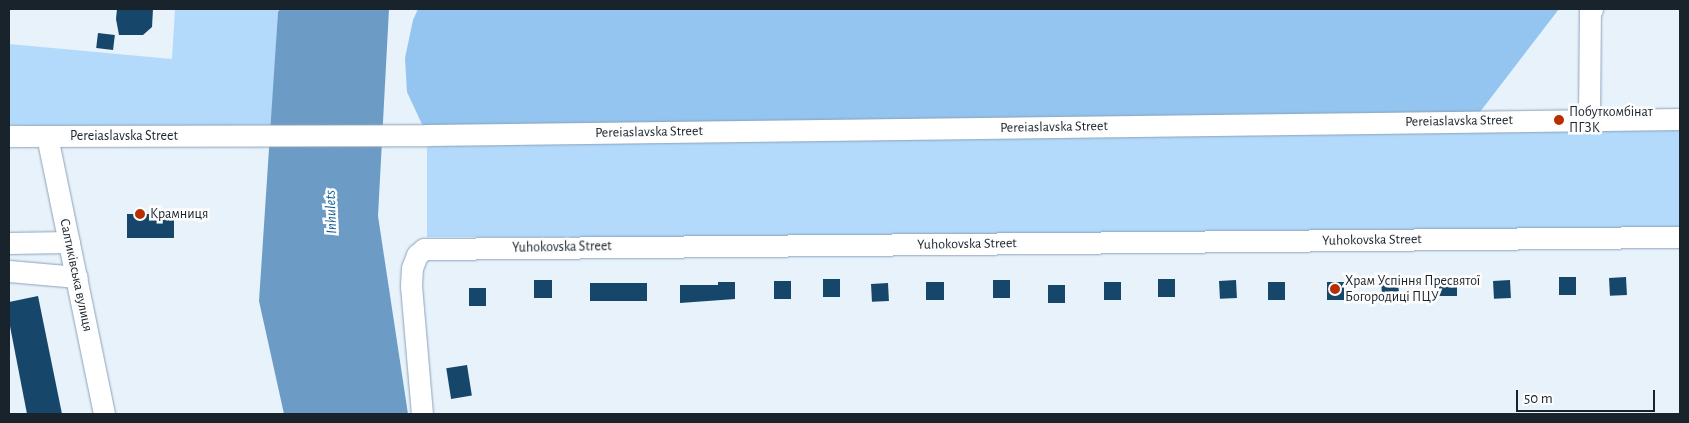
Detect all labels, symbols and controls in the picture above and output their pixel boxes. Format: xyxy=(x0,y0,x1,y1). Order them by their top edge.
place label: Побуткомбінат ПГЗК xyxy=(1569,104,1653,136)
street label: Pereiaslavska Street xyxy=(1405,112,1513,130)
marker: Побуткомбінат ПГЗК xyxy=(1553,114,1565,126)
street label: Pereiaslavska Street xyxy=(1000,118,1108,136)
street label: Pereiaslavska Street xyxy=(595,123,703,141)
street label: Pereiaslavska Street xyxy=(70,128,178,144)
water label: Inhulets xyxy=(321,190,341,234)
place label: Крамниця xyxy=(150,206,208,222)
marker: Крамниця xyxy=(134,208,146,220)
street label: Салтиківська вулиця xyxy=(56,217,96,333)
street label: Yuhokovska Street xyxy=(1322,231,1422,249)
street label: Yuhokovska Street xyxy=(917,235,1017,253)
street label: Yuhokovska Street xyxy=(512,238,612,256)
place label: Храм Успіння Пресвятої Богородиці ПЦУ xyxy=(1345,273,1480,306)
marker: Храм Успіння Пресвятої Богородиці ПЦУ xyxy=(1329,283,1341,295)
scale bar xyxy=(1519,380,1658,412)
text: 50 m xyxy=(1524,391,1553,406)

